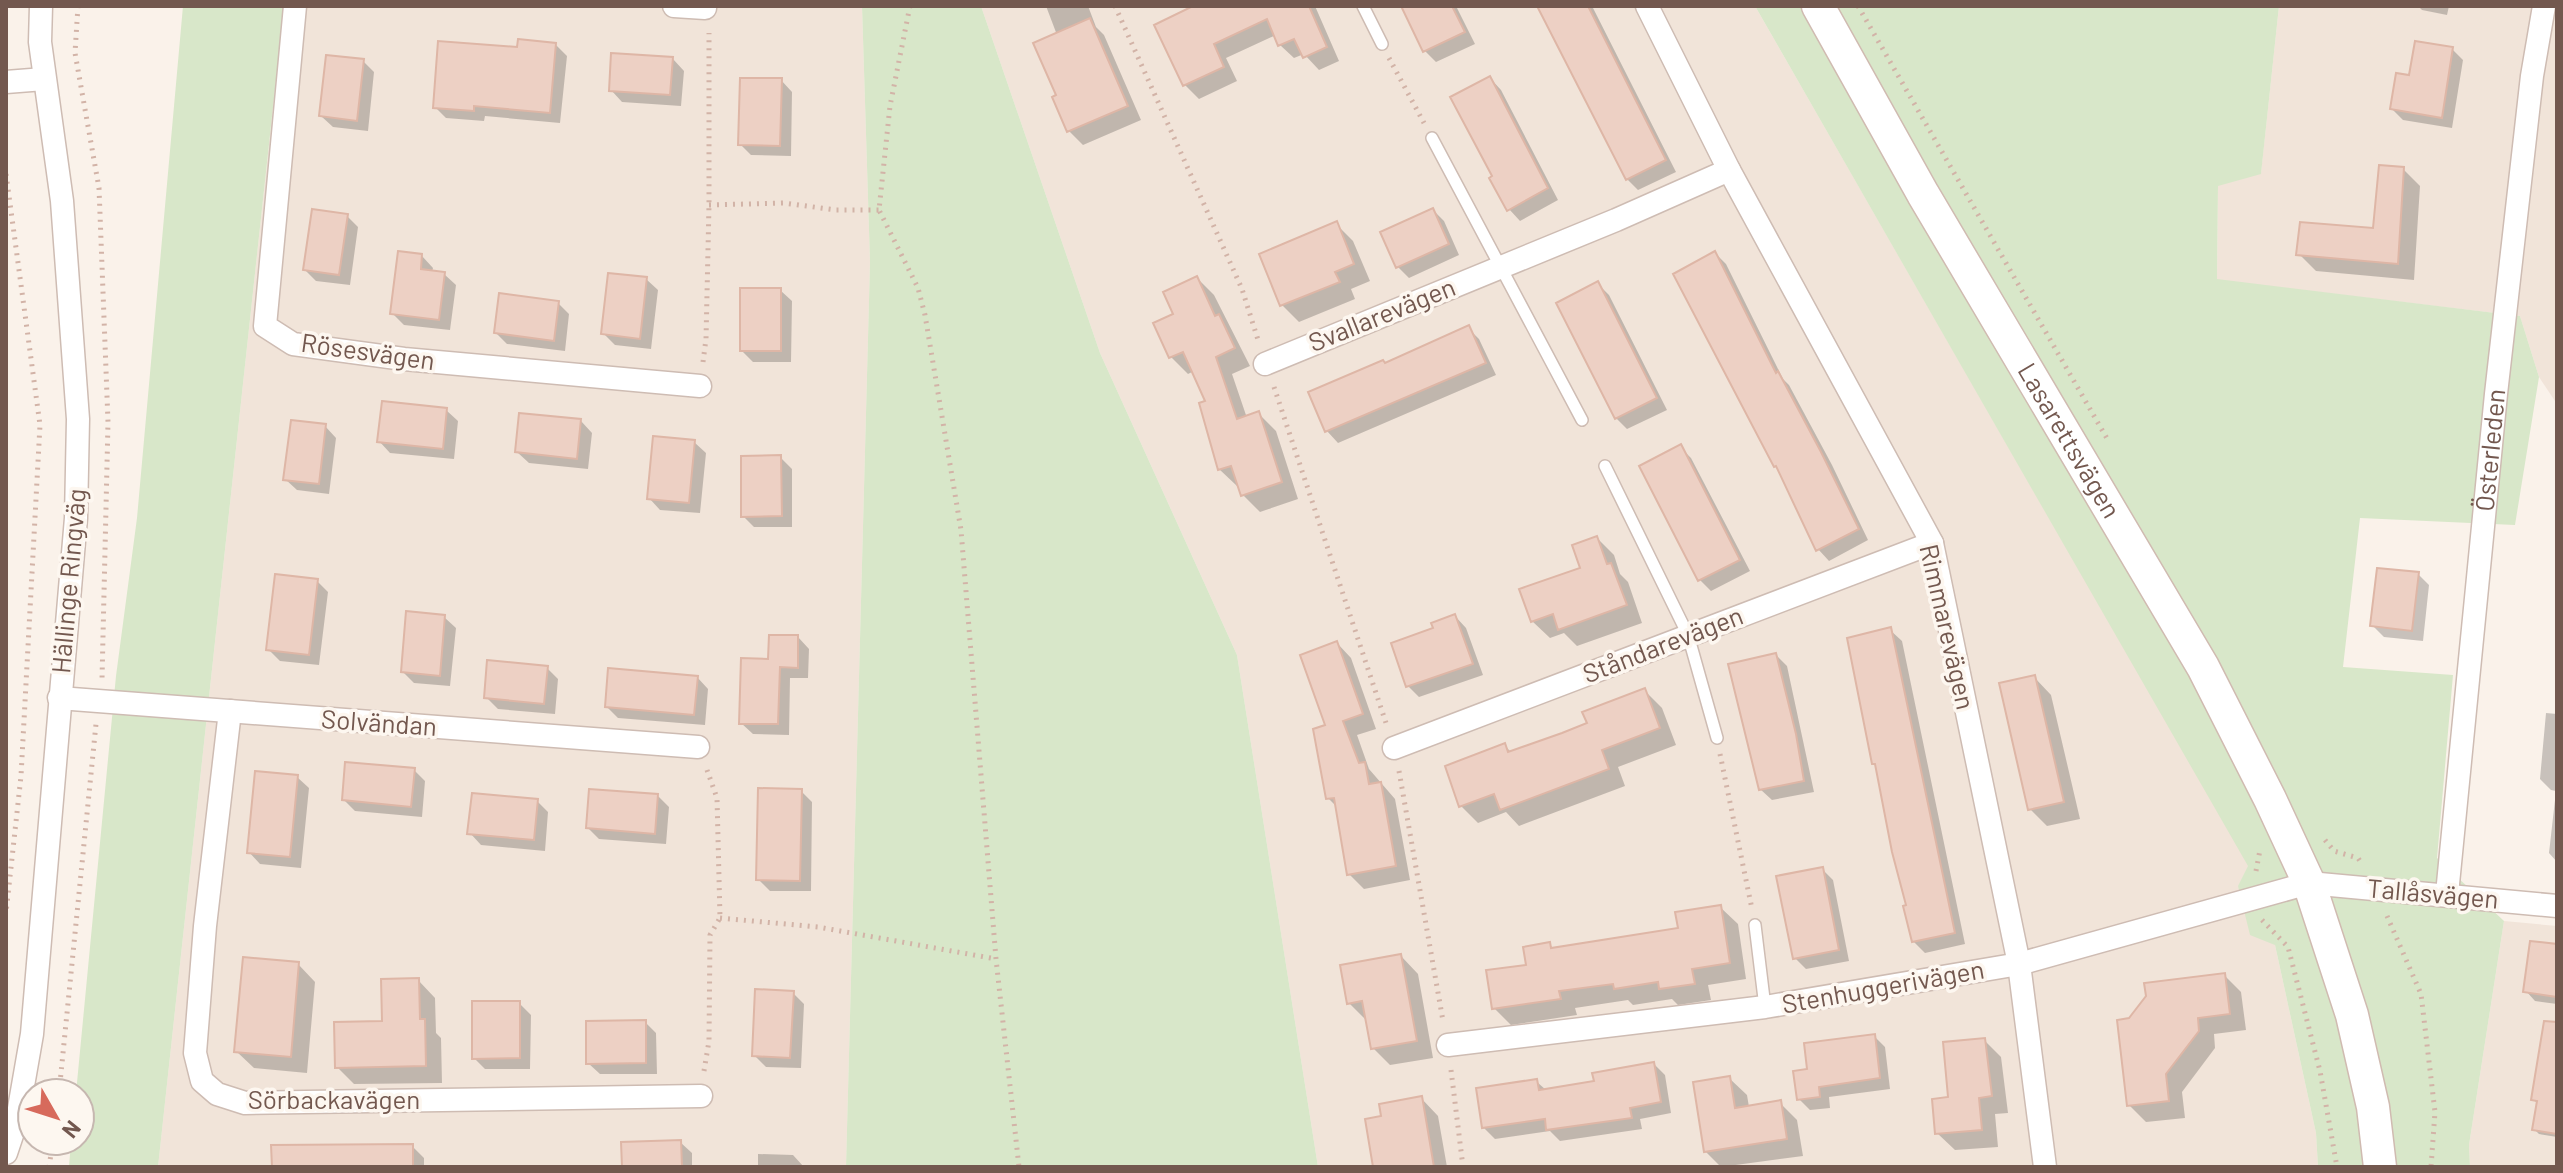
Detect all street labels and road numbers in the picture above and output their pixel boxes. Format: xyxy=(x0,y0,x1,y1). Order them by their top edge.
street label: Svallarevägen xyxy=(1303,270,1459,357)
street label: Rösesvägen xyxy=(299,326,437,375)
street label: Lasarettsvägen xyxy=(2012,357,2128,523)
street label: Österleden xyxy=(2468,387,2510,513)
street label: Hällinge Ringväg xyxy=(44,487,91,675)
street label: Rimmarevägen xyxy=(1914,541,1983,712)
street label: Ståndarevägen xyxy=(1578,599,1747,688)
street label: Solvändan xyxy=(320,702,438,741)
street label: Tallåsvägen xyxy=(2366,871,2500,914)
street label: Stenhuggerivägen xyxy=(1779,952,1986,1019)
street label: Sörbackavägen xyxy=(248,1083,420,1114)

